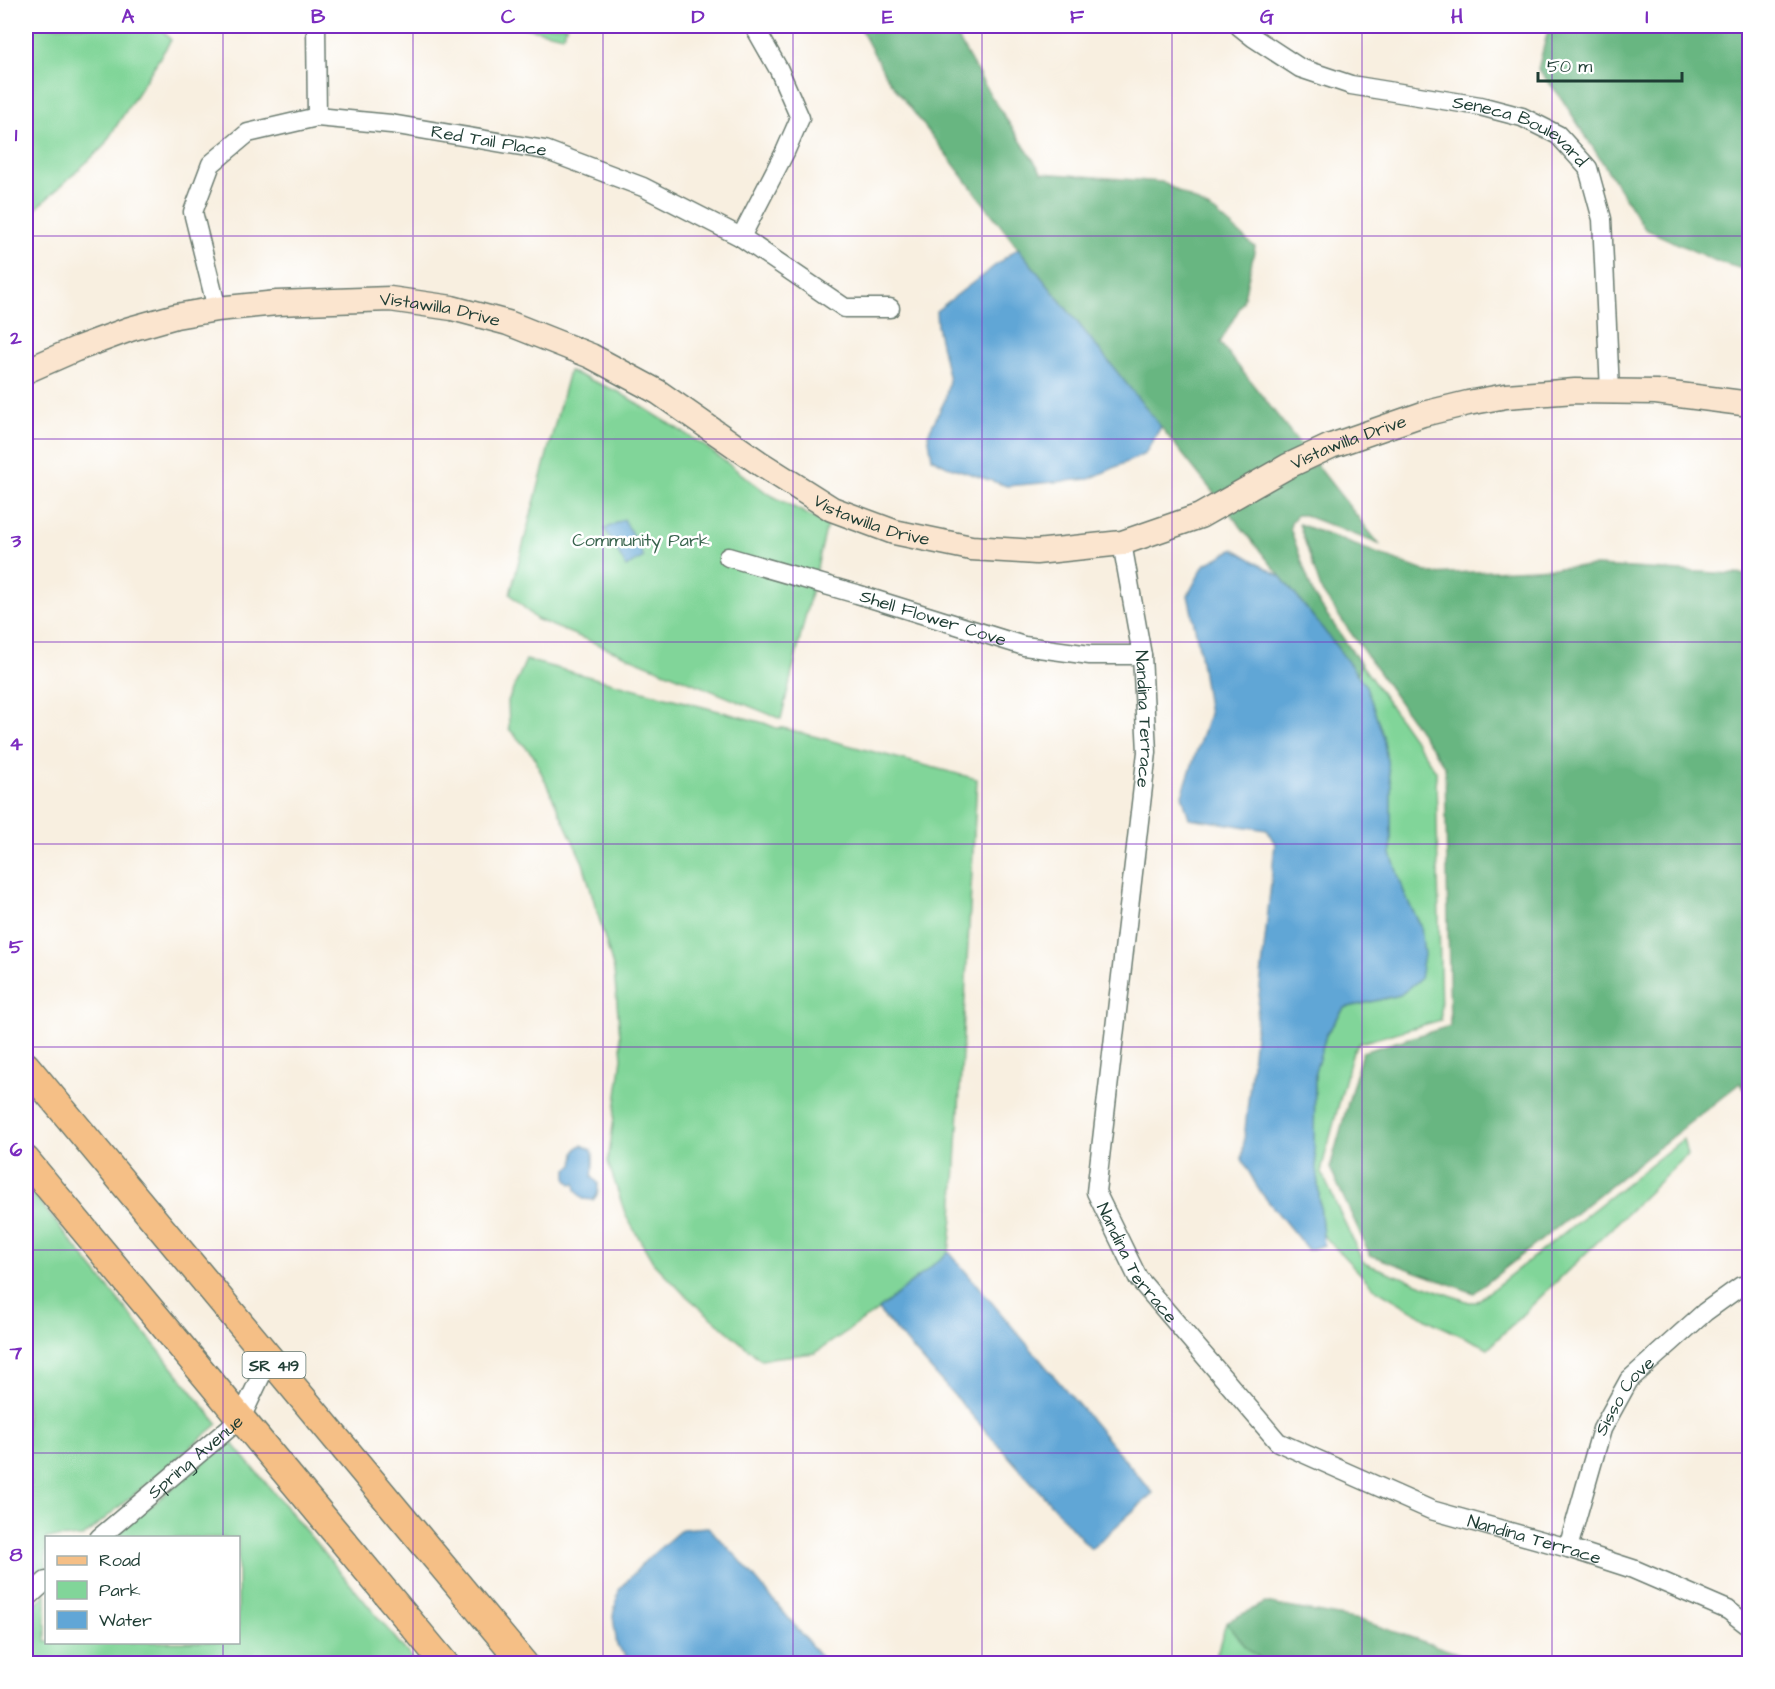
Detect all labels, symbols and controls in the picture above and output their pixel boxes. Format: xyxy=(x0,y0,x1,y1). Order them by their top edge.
text: A xyxy=(122,3,135,31)
text: B xyxy=(311,3,326,31)
text: C xyxy=(501,3,516,31)
text: D xyxy=(692,3,705,31)
text: E xyxy=(882,3,894,31)
text: F xyxy=(1070,3,1085,31)
text: G xyxy=(1260,3,1274,31)
text: H xyxy=(1451,3,1463,31)
text: I xyxy=(1645,3,1649,31)
scale bar xyxy=(1538,45,1682,83)
text: 50 m xyxy=(1547,54,1592,79)
street label: Seneca Boulevard xyxy=(1451,90,1593,172)
street label: Red Tail Place xyxy=(429,119,549,163)
text: 1 xyxy=(15,121,18,149)
street label: Vistawilla Drive xyxy=(379,287,503,333)
text: 2 xyxy=(9,324,22,352)
street label: Vistawilla Drive xyxy=(1287,409,1410,476)
street label: Vistawilla Drive xyxy=(808,488,932,552)
text: 3 xyxy=(10,527,22,555)
park label: Community Park xyxy=(572,528,710,554)
street label: Shell Flower Cove xyxy=(857,584,1010,653)
street label: Nandina Terrace xyxy=(1129,650,1159,789)
text: 4 xyxy=(9,730,23,758)
text: 5 xyxy=(9,933,24,961)
text: 6 xyxy=(10,1136,23,1164)
street label: Nandina Terrace xyxy=(1090,1199,1183,1329)
text: 7 xyxy=(9,1339,23,1367)
street label: Sisso Cove xyxy=(1589,1351,1660,1440)
road number: SR 419 xyxy=(242,1352,306,1378)
street label: Spring Avenue xyxy=(142,1409,249,1505)
street label: Nandina Terrace xyxy=(1465,1509,1604,1571)
legend xyxy=(45,1536,240,1644)
text: 8 xyxy=(10,1541,23,1569)
text: Road xyxy=(99,1548,140,1573)
text: Park xyxy=(99,1578,141,1603)
text: Water xyxy=(99,1608,152,1633)

